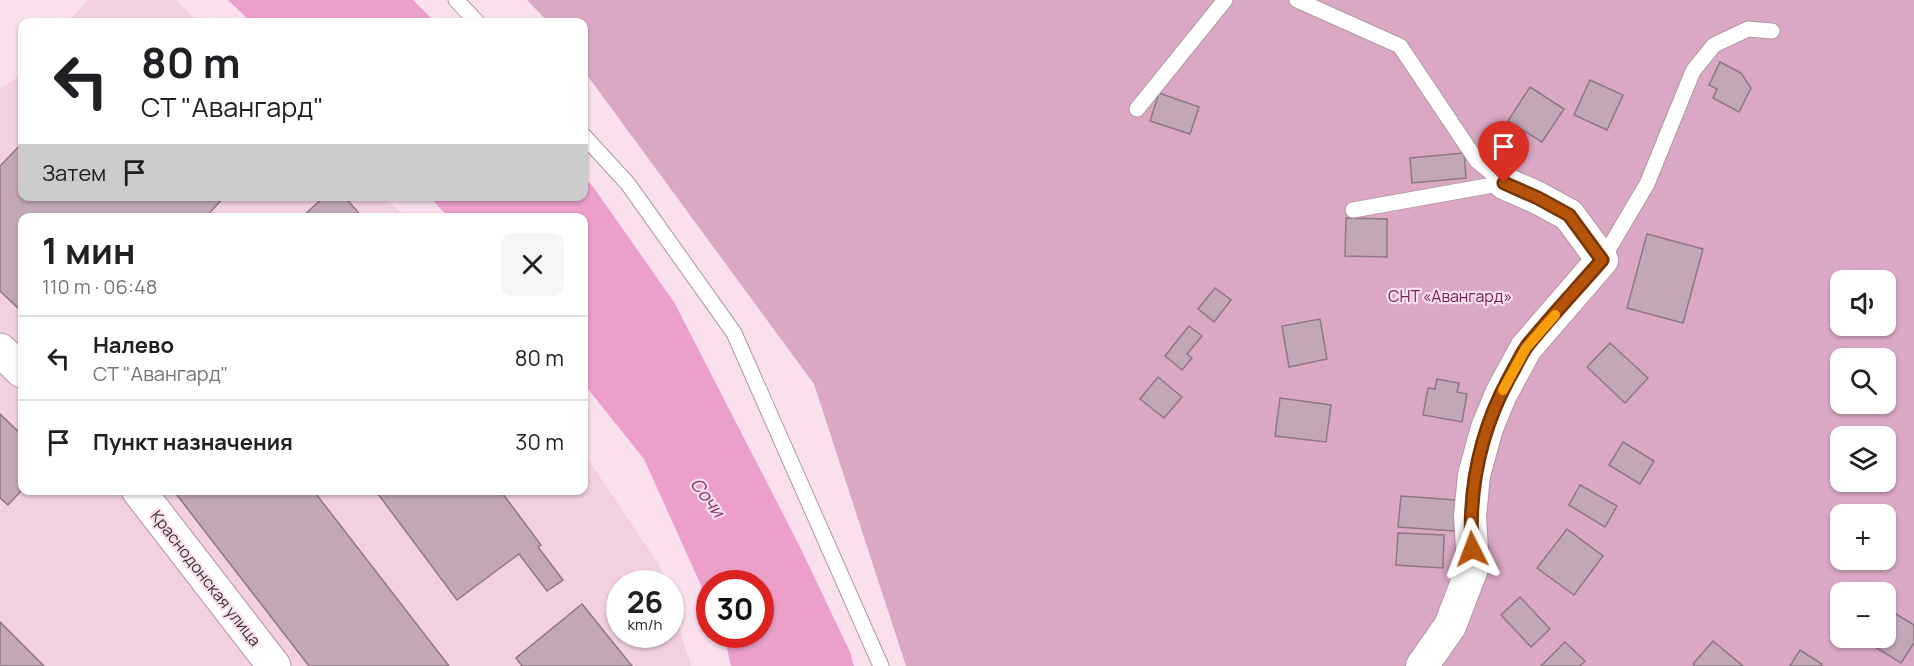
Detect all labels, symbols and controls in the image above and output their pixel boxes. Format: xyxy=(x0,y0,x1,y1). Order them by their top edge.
text: 80 m xyxy=(141,33,241,91)
icon: left xyxy=(42,42,120,120)
text: СТ "Авангард" xyxy=(141,88,324,125)
pin xyxy=(1478,121,1529,183)
icon: arrive xyxy=(1487,130,1520,163)
icon: arrive xyxy=(118,156,151,189)
text: Затем xyxy=(42,158,106,188)
text: 1 мин xyxy=(42,226,135,275)
button: close xyxy=(501,233,564,296)
map controls xyxy=(1830,270,1896,648)
button: sound xyxy=(1830,270,1896,336)
text: 110 m · 06:48 xyxy=(42,273,157,300)
park label: СНТ «Авангард» xyxy=(1388,285,1512,307)
text: Налево xyxy=(93,330,174,360)
icon: left xyxy=(42,342,75,375)
text: 80 m xyxy=(515,343,564,373)
button: search xyxy=(1830,348,1896,414)
text: СТ "Авангард" xyxy=(93,360,228,387)
icon: arrive xyxy=(42,426,75,459)
button: layers xyxy=(1830,426,1896,492)
text: Пункт назначения xyxy=(93,427,293,457)
text: 30 m xyxy=(515,427,564,457)
water label: Сочи xyxy=(685,472,732,523)
button: + xyxy=(1830,504,1896,570)
street label: Краснодонская улица xyxy=(146,505,266,651)
position arrow xyxy=(1440,517,1504,581)
speed limit sign: 30 xyxy=(696,570,774,648)
text: 26 xyxy=(627,581,663,622)
button: − xyxy=(1830,582,1896,648)
text: km/h xyxy=(628,614,662,635)

